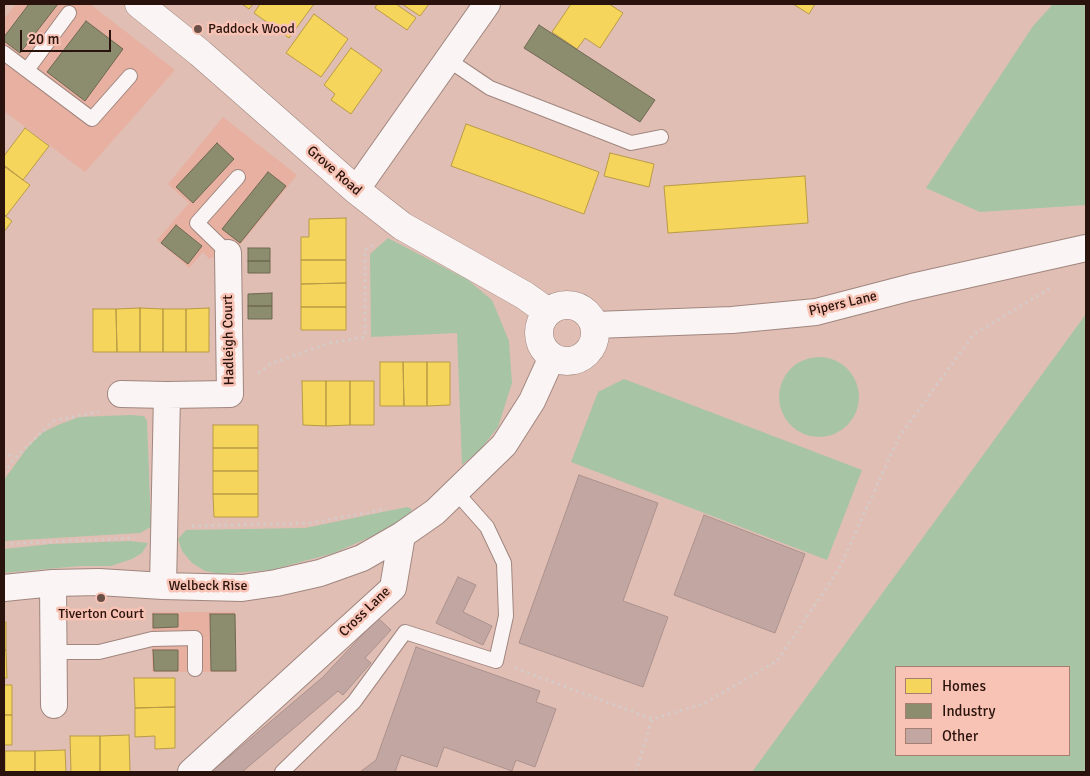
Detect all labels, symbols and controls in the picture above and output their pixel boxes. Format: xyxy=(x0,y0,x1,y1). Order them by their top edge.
scale bar xyxy=(22,20,114,52)
place label: Paddock Wood xyxy=(208,21,295,37)
marker: Paddock Wood xyxy=(192,23,204,35)
text: 20 m xyxy=(28,30,59,48)
street label: Grove Road xyxy=(303,143,365,199)
street label: Pipers Lane xyxy=(807,288,879,320)
street label: Hadleigh Court xyxy=(220,295,238,385)
street label: Welbeck Rise xyxy=(169,578,247,594)
street label: Cross Lane xyxy=(336,583,394,641)
marker: Tiverton Court xyxy=(95,592,107,604)
place label: Tiverton Court xyxy=(58,606,144,622)
legend xyxy=(895,666,1070,756)
text: Homes xyxy=(942,677,986,695)
text: Industry xyxy=(942,702,995,720)
text: Other xyxy=(942,727,978,745)

